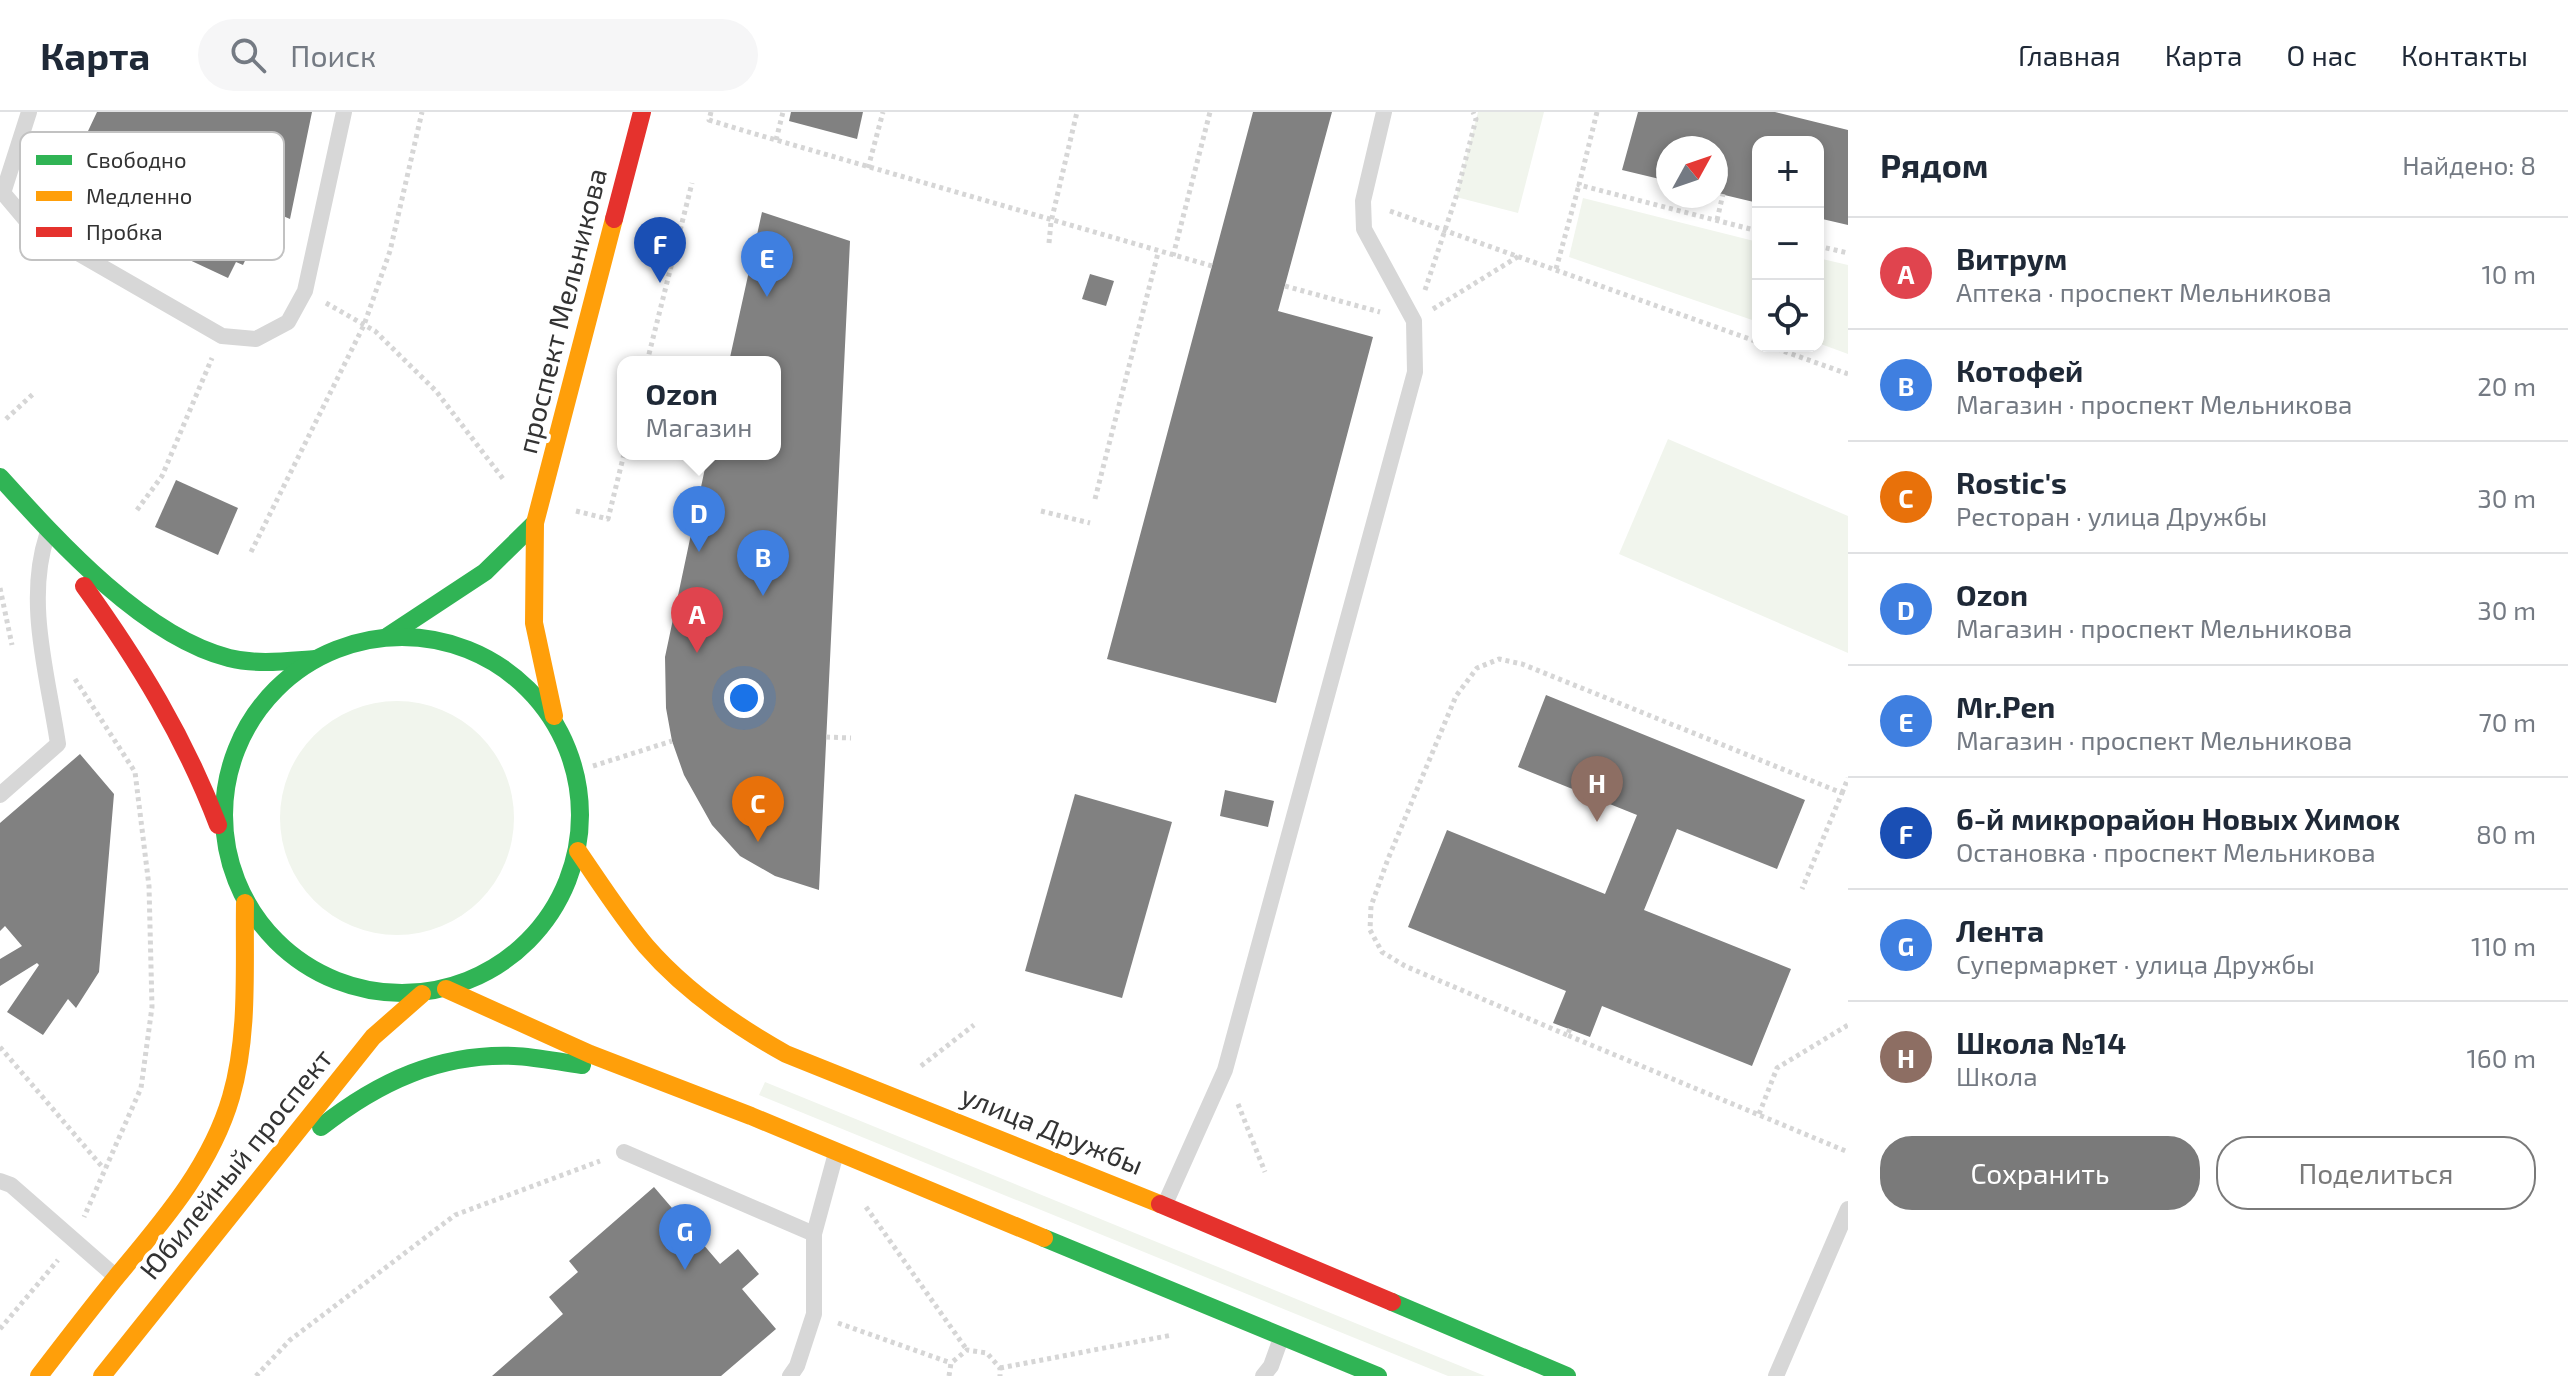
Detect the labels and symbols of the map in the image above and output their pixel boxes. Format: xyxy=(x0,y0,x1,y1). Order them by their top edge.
legend xyxy=(20,132,284,260)
north arrow xyxy=(1656,136,1728,208)
text: Свободно xyxy=(86,146,186,172)
street label: проспект Мельникова xyxy=(509,165,613,457)
text: Медленно xyxy=(86,182,192,208)
pin: F xyxy=(634,217,686,283)
text: Пробка xyxy=(86,218,163,244)
pin: E xyxy=(741,231,793,297)
pin: D xyxy=(673,486,725,552)
pin: B xyxy=(737,530,789,596)
pin: A xyxy=(671,587,723,653)
your location xyxy=(724,678,764,718)
pin: H xyxy=(1571,756,1623,822)
pin: C xyxy=(732,776,784,842)
street label: Юбилейный проспект xyxy=(132,1041,339,1286)
street label: улица Дружбы xyxy=(956,1077,1148,1181)
pin: G xyxy=(659,1204,711,1270)

